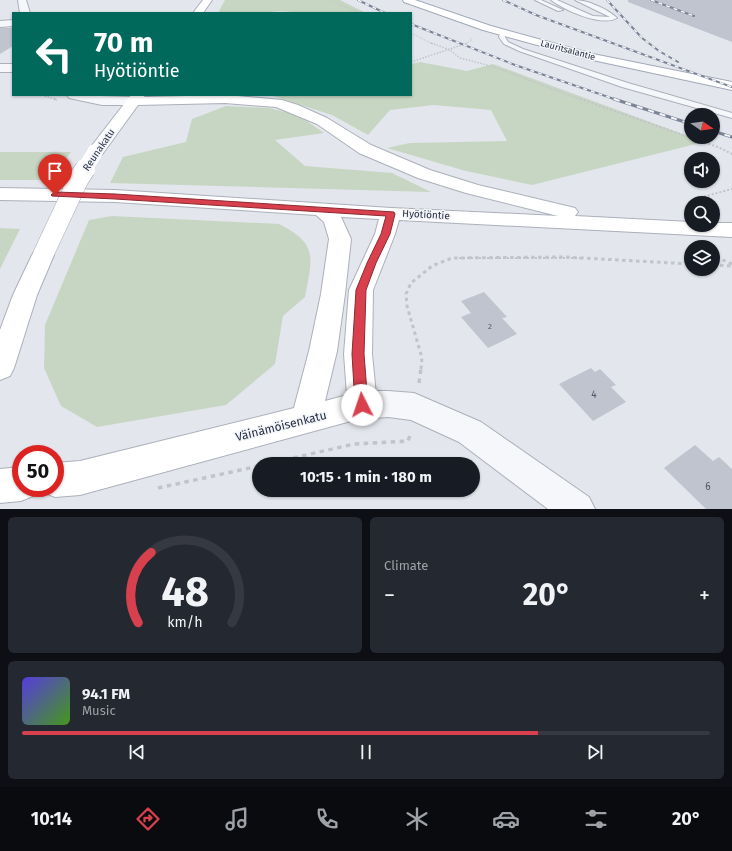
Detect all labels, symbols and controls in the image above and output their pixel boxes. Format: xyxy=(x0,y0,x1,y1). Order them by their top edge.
text: 70 m xyxy=(94,26,153,59)
icon: left xyxy=(28,28,80,80)
street label: Lauritsalantie xyxy=(540,38,597,62)
text: Hyötiöntie xyxy=(94,60,180,82)
north arrow xyxy=(684,108,720,144)
map controls xyxy=(684,108,720,276)
street label: Reunakatu xyxy=(81,127,117,173)
button: sound xyxy=(684,152,720,188)
pin xyxy=(38,154,72,195)
icon: arrive xyxy=(44,160,66,182)
button: search xyxy=(684,196,720,232)
street label: Hyötiöntie xyxy=(402,208,450,222)
button: layers xyxy=(684,240,720,276)
house number: 2 xyxy=(488,322,492,331)
position arrow xyxy=(341,384,383,426)
house number: 4 xyxy=(591,389,597,401)
street label: Väinämöisenkatu xyxy=(234,408,328,444)
speed limit sign: 50 xyxy=(12,445,64,497)
text: 10:15 · 1 min · 180 m xyxy=(300,468,432,486)
house number: 6 xyxy=(705,481,711,493)
text: Climate xyxy=(384,558,428,573)
text: 48 xyxy=(161,567,209,617)
text: 20° xyxy=(523,577,571,613)
text: − xyxy=(384,582,395,609)
text: + xyxy=(699,582,710,609)
text: km/h xyxy=(167,614,203,631)
text: 94.1 FM xyxy=(82,685,130,703)
text: Music xyxy=(82,703,116,718)
icon: previous xyxy=(126,741,148,763)
icon: pause xyxy=(355,741,377,763)
icon: next xyxy=(584,741,606,763)
icon: directions xyxy=(134,805,162,833)
icon: music xyxy=(223,805,251,833)
icon: phone xyxy=(313,805,341,833)
icon: climate xyxy=(403,805,431,833)
icon: car xyxy=(492,805,520,833)
icon: filters xyxy=(582,805,610,833)
text: 10:14 xyxy=(31,808,72,830)
text: 20° xyxy=(672,808,701,830)

